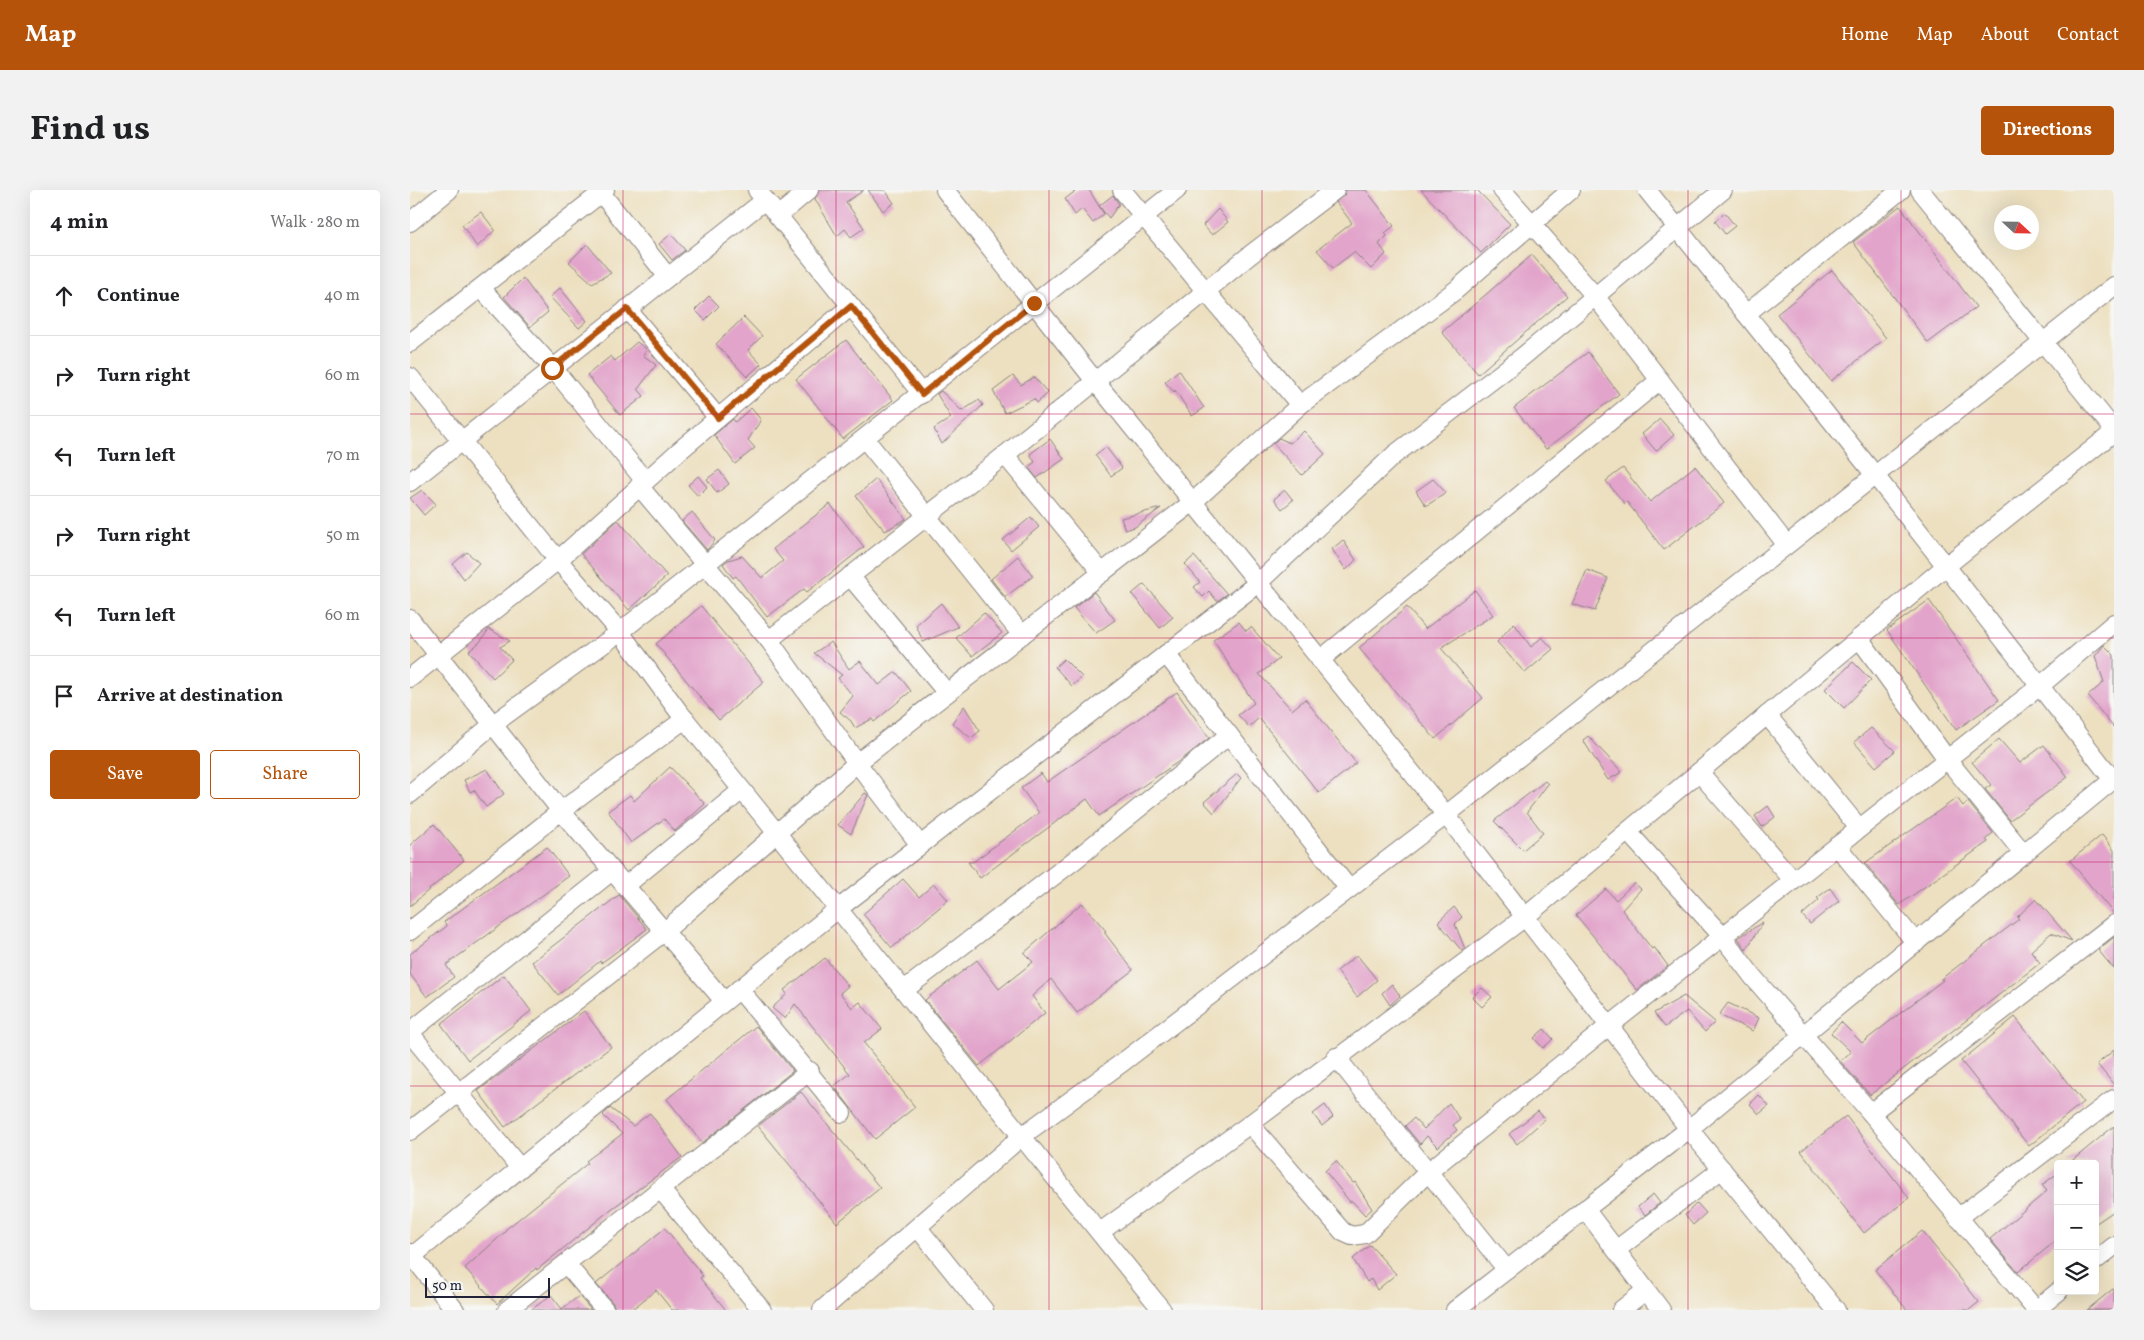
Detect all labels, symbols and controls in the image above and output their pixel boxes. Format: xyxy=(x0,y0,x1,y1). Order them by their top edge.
text: Map xyxy=(25,18,76,52)
text: Home xyxy=(1841,23,1889,48)
text: Map xyxy=(1917,23,1953,48)
text: About xyxy=(1981,23,2029,48)
text: Contact xyxy=(2057,23,2119,48)
text: Find us xyxy=(30,106,150,154)
button: Directions xyxy=(1981,106,2114,155)
north arrow xyxy=(1994,205,2039,250)
text: 4 min xyxy=(50,208,109,237)
text: Walk · 280 m xyxy=(270,212,360,234)
icon: ahead xyxy=(50,282,78,310)
text: Continue xyxy=(97,283,180,309)
text: 40 m xyxy=(324,285,360,307)
route end xyxy=(1023,292,1046,315)
route start xyxy=(541,357,564,380)
icon: right xyxy=(50,362,78,390)
text: Turn right xyxy=(97,363,190,389)
text: 60 m xyxy=(325,365,360,387)
icon: left xyxy=(50,442,78,470)
text: Turn left xyxy=(97,443,176,469)
text: 70 m xyxy=(326,445,360,467)
icon: right xyxy=(50,522,78,550)
text: Turn right xyxy=(97,523,190,549)
text: 50 m xyxy=(326,525,360,547)
icon: left xyxy=(50,602,78,630)
text: Turn left xyxy=(97,603,176,629)
text: 60 m xyxy=(325,605,360,627)
icon: arrive xyxy=(50,682,78,710)
text: Arrive at destination xyxy=(97,683,283,709)
button: Save xyxy=(50,750,200,799)
button: Share xyxy=(210,750,360,799)
map controls xyxy=(2054,1160,2099,1295)
button: + xyxy=(2054,1160,2099,1205)
button: − xyxy=(2054,1205,2099,1250)
button: layers xyxy=(2054,1250,2099,1295)
scale bar xyxy=(425,1275,550,1298)
text: 50 m xyxy=(432,1277,462,1296)

